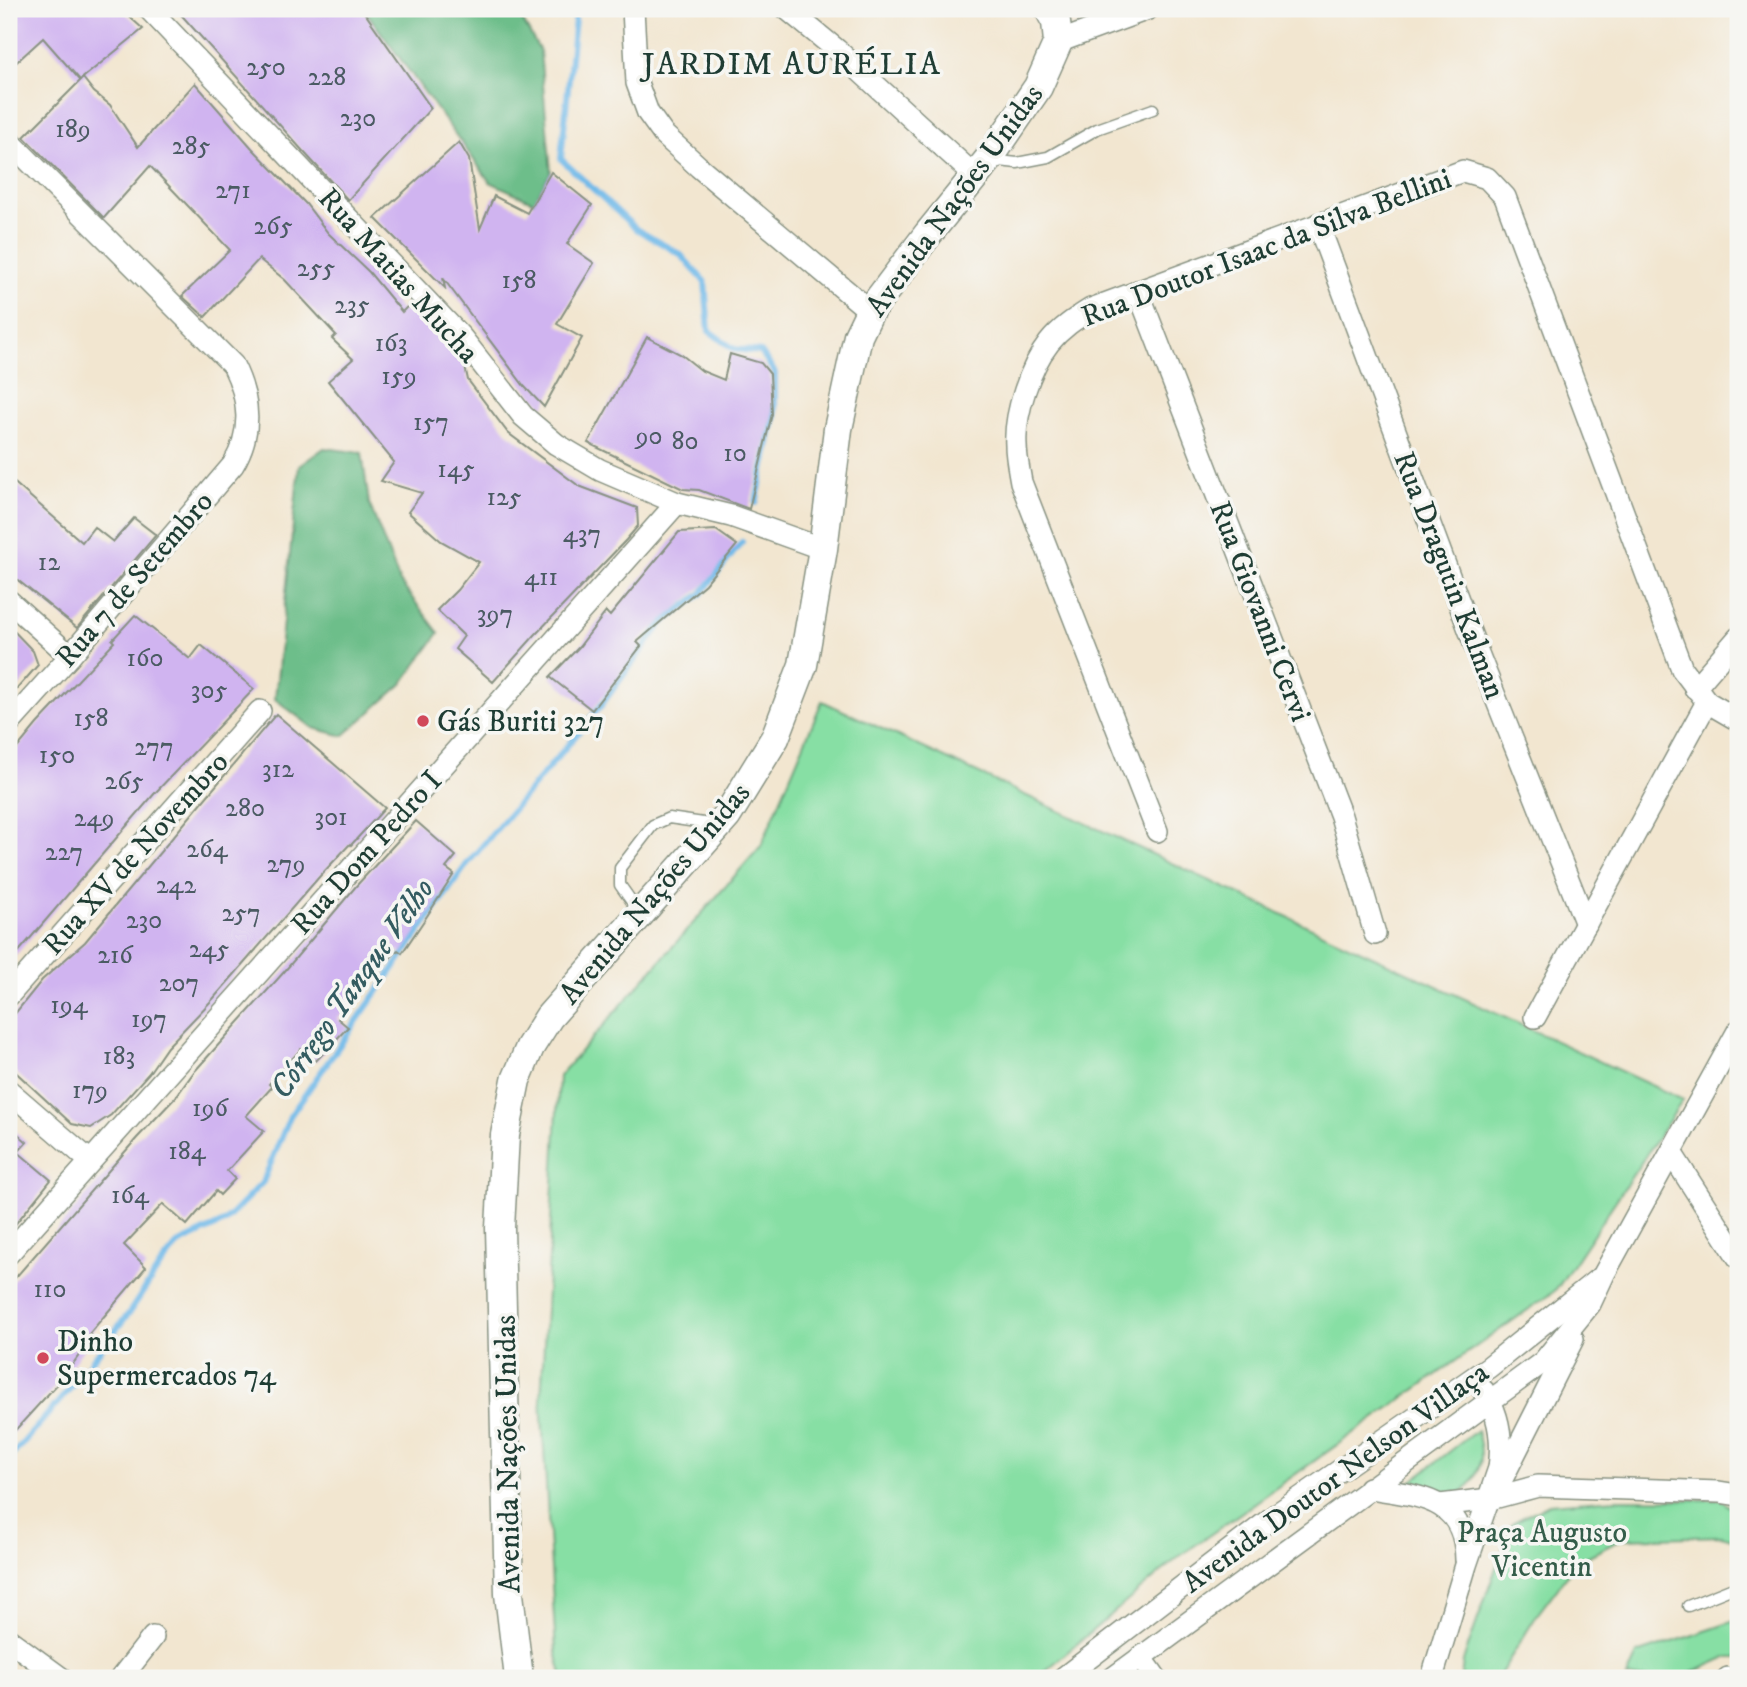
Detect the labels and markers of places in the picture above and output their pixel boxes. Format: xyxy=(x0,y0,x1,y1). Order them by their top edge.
place label: Gás Buriti 327 xyxy=(437,704,604,741)
marker: Gás Buriti 327 xyxy=(415,713,431,729)
place label: Dinho Supermercados 74 xyxy=(57,1324,277,1395)
marker: Dinho Supermercados 74 xyxy=(35,1350,51,1366)

